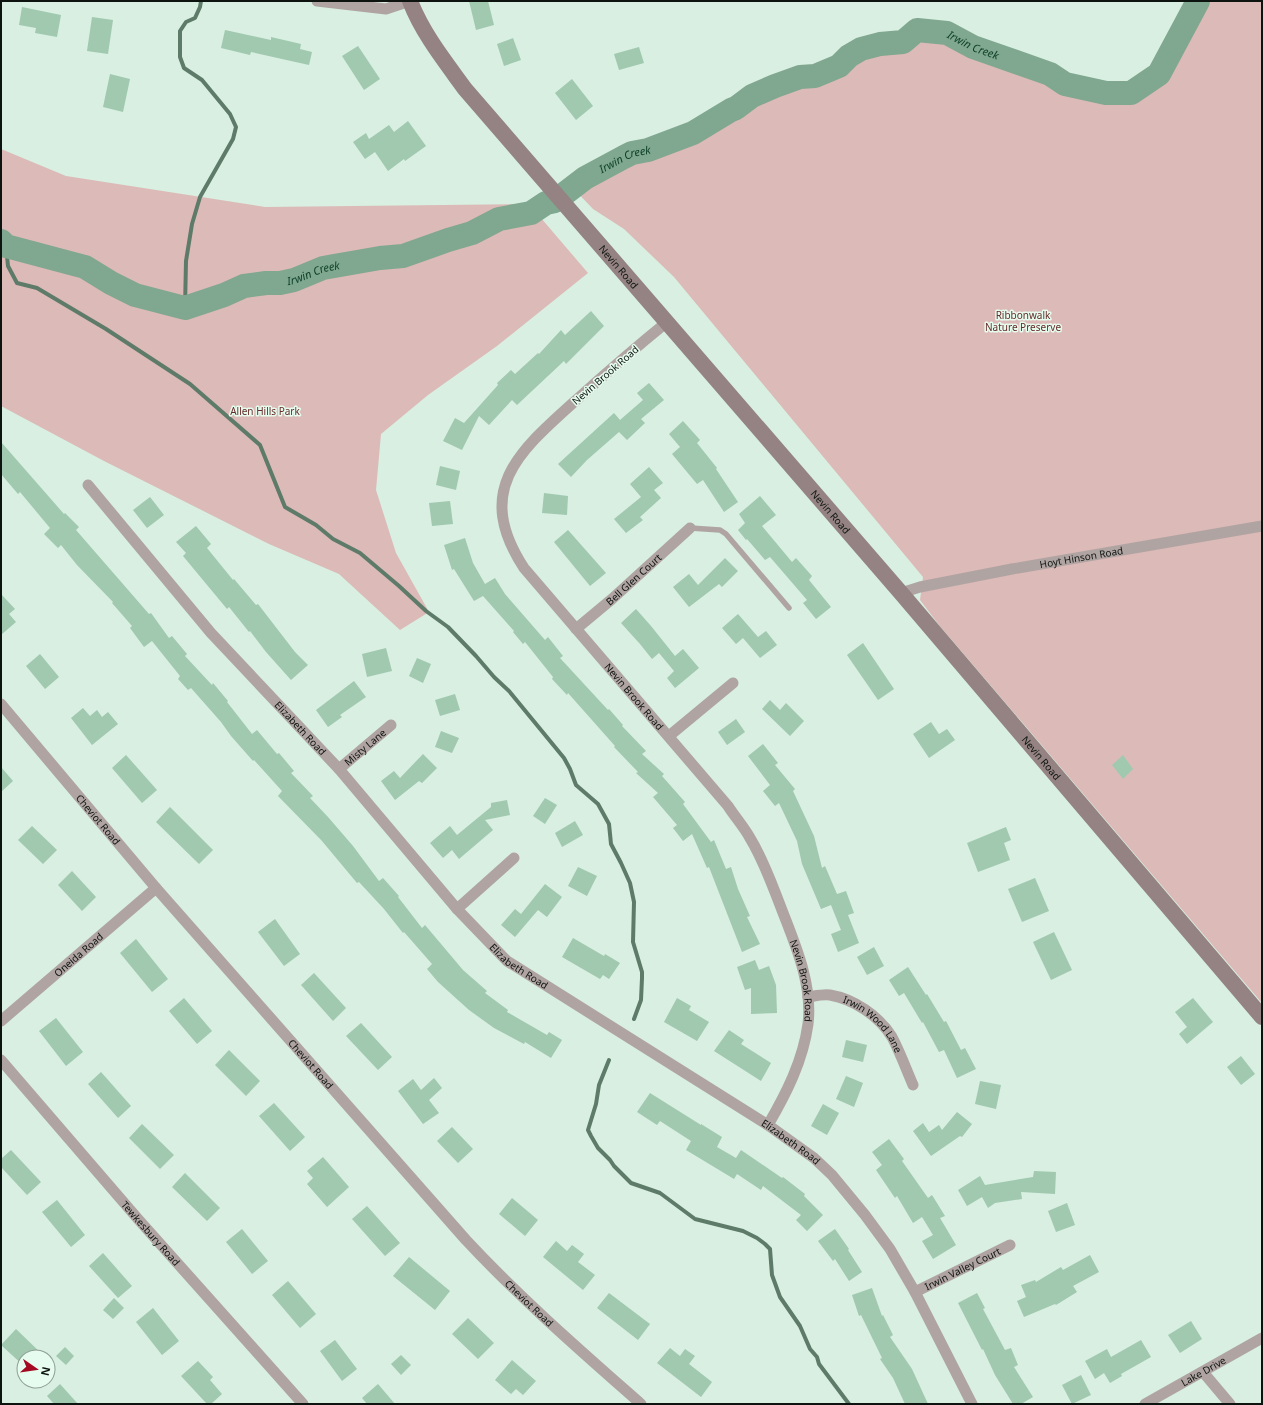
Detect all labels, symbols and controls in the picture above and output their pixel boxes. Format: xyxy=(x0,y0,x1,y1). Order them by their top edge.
water label: Irwin Creek xyxy=(944,26,1002,63)
water label: Irwin Creek xyxy=(595,142,652,177)
street label: Nevin Road xyxy=(596,242,642,292)
water label: Irwin Creek xyxy=(285,257,341,289)
park label: Ribbonwalk Nature Preserve xyxy=(985,308,1061,334)
street label: Nevin Brook Road xyxy=(569,342,641,408)
park label: Allen Hills Park xyxy=(230,404,300,418)
street label: Nevin Road xyxy=(808,487,854,537)
street label: Hoyt Hinson Road xyxy=(1038,543,1124,571)
street label: Bell Glen Court xyxy=(603,550,665,608)
street label: Nevin Brook Road xyxy=(601,660,667,733)
street label: Elizabeth Road xyxy=(272,698,329,758)
street label: Misty Lane xyxy=(341,725,389,769)
street label: Nevin Road xyxy=(1019,733,1064,783)
street label: Cheviot Road xyxy=(73,791,124,848)
street label: Oneida Road xyxy=(51,930,106,980)
street label: Nevin Brook Road xyxy=(787,937,816,1022)
street label: Elizabeth Road xyxy=(487,940,551,992)
street label: Irwin Wood Lane xyxy=(841,992,906,1055)
street label: Cheviot Road xyxy=(285,1036,337,1092)
street label: Elizabeth Road xyxy=(759,1116,823,1167)
street label: Tewkesbury Road xyxy=(118,1198,183,1269)
street label: Irwin Valley Court xyxy=(922,1244,1003,1293)
street label: Cheviot Road xyxy=(502,1277,557,1330)
north arrow xyxy=(16,1349,56,1389)
street label: Lake Drive xyxy=(1178,1353,1229,1389)
text: N xyxy=(38,1365,55,1377)

